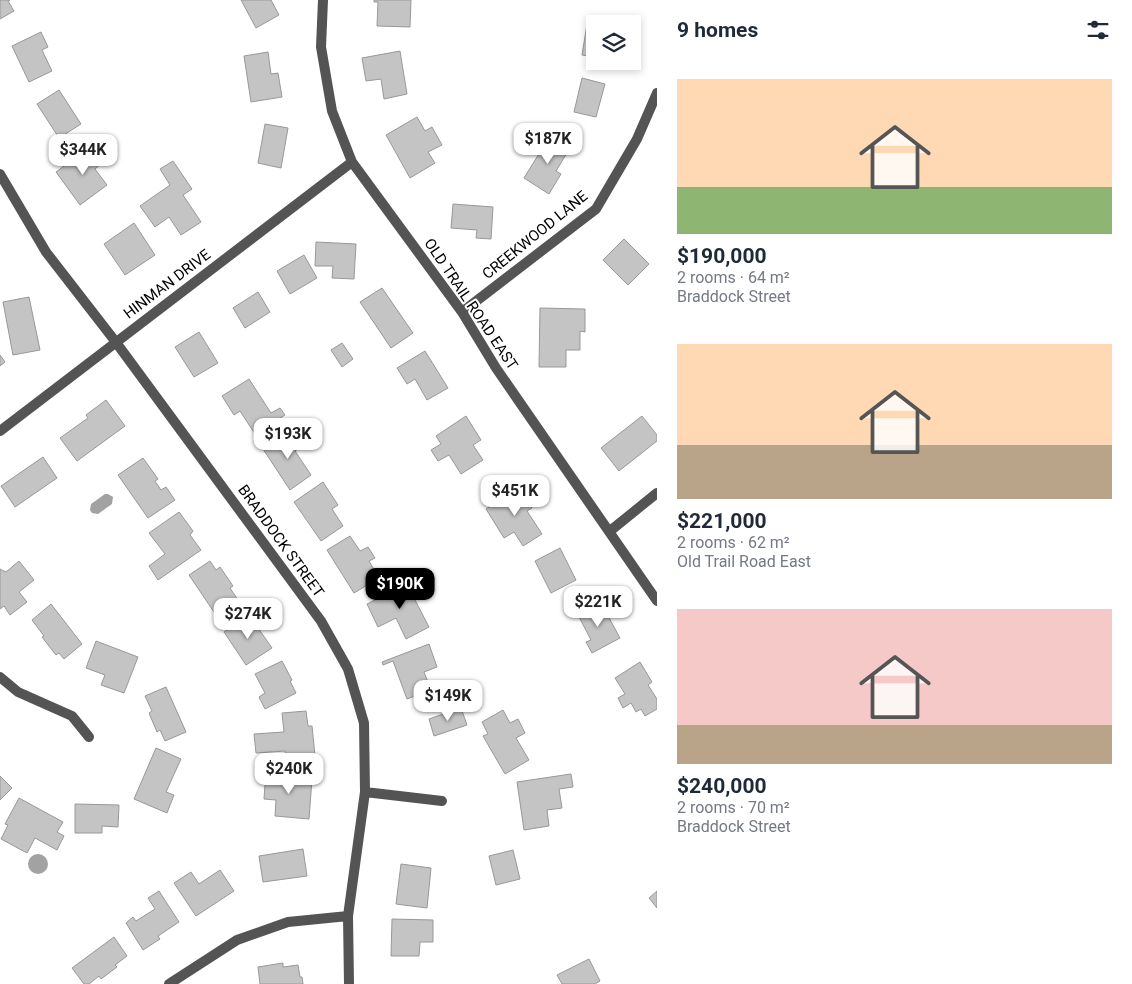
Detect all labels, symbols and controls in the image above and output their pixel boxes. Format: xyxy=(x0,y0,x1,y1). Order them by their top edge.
map controls xyxy=(586,15,641,70)
button: layers xyxy=(586,15,641,70)
icon: filters xyxy=(1084,16,1112,44)
text: 9 homes xyxy=(677,18,758,42)
icon: home xyxy=(850,112,940,202)
pin: $187K xyxy=(513,122,583,165)
text: $187K xyxy=(525,129,571,148)
pin: $344K xyxy=(48,134,118,176)
text: $344K xyxy=(60,140,106,159)
street label: CREEKWOOD LANE xyxy=(479,187,592,283)
street label: OLD TRAIL ROAD EAST xyxy=(420,235,522,373)
text: $190,000 xyxy=(677,244,767,268)
street label: HINMAN DRIVE xyxy=(120,245,214,323)
text: 2 rooms · 64 m² xyxy=(677,268,790,287)
text: Braddock Street xyxy=(677,287,791,306)
icon: home xyxy=(850,377,940,467)
pin: $193K xyxy=(253,418,323,460)
text: $193K xyxy=(265,424,311,443)
pin: $451K xyxy=(480,474,550,517)
street label: BRADDOCK STREET xyxy=(234,481,328,601)
text: $451K xyxy=(492,481,538,500)
text: $221,000 xyxy=(677,509,767,533)
text: 2 rooms · 62 m² xyxy=(677,533,790,552)
text: Old Trail Road East xyxy=(677,552,811,571)
pin: $190K xyxy=(365,568,435,610)
text: $190K xyxy=(377,574,423,593)
pin: $221K xyxy=(563,586,633,628)
text: $221K xyxy=(575,592,621,611)
pin: $274K xyxy=(213,598,283,640)
text: $274K xyxy=(225,604,271,623)
icon: home xyxy=(850,642,940,732)
pin: $149K xyxy=(413,680,483,722)
text: $149K xyxy=(425,686,471,705)
pin: $240K xyxy=(254,752,324,795)
text: $240K xyxy=(266,759,312,778)
text: $240,000 xyxy=(677,774,767,798)
text: 2 rooms · 70 m² xyxy=(677,798,790,817)
text: Braddock Street xyxy=(677,817,791,836)

